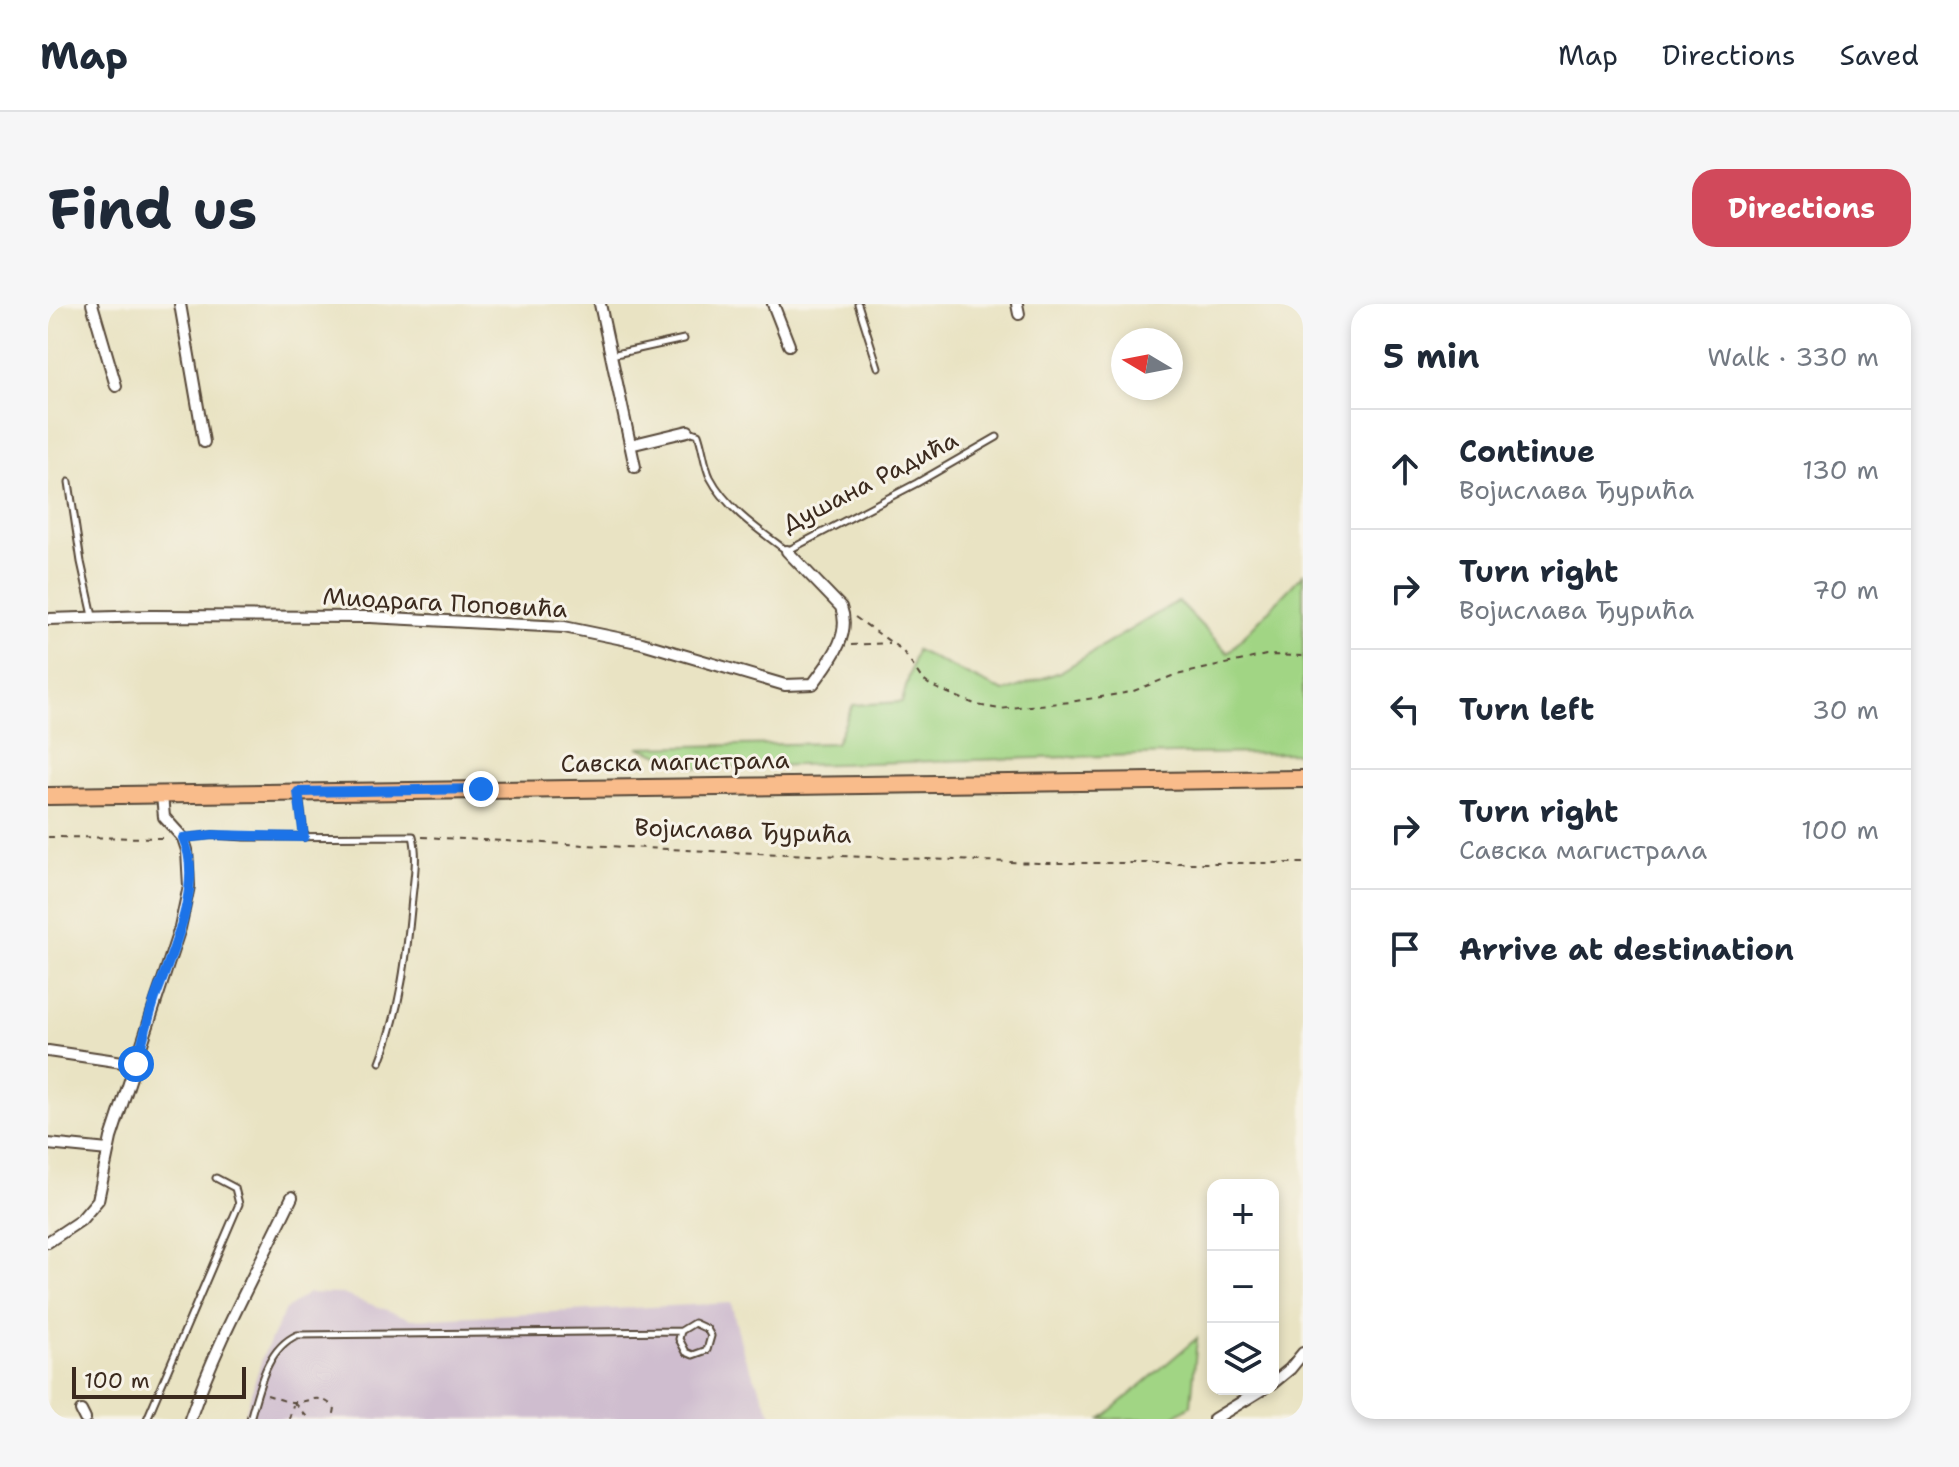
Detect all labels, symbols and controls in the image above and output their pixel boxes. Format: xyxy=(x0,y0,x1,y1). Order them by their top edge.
text: Map xyxy=(40,30,128,81)
text: Map xyxy=(1558,36,1618,74)
text: Directions xyxy=(1662,36,1796,74)
text: Saved xyxy=(1840,36,1919,74)
button: Directions xyxy=(1692,169,1911,247)
text: Find us xyxy=(48,171,257,246)
north arrow xyxy=(1111,328,1183,400)
text: 5 min xyxy=(1383,333,1480,379)
text: Walk · 330 m xyxy=(1707,339,1879,374)
street label: Душана Радића xyxy=(777,424,963,540)
text: Continue xyxy=(1459,431,1595,472)
icon: ahead xyxy=(1383,447,1427,491)
text: 130 m xyxy=(1802,452,1879,487)
text: Војислава Ђурића xyxy=(1459,472,1694,507)
text: Turn right xyxy=(1459,551,1618,592)
icon: right xyxy=(1383,567,1427,611)
text: 70 m xyxy=(1812,572,1879,607)
street label: Миодрага Поповића xyxy=(322,581,568,625)
text: Војислава Ђурића xyxy=(1459,592,1694,627)
icon: left xyxy=(1383,687,1427,731)
text: Turn left xyxy=(1459,689,1594,730)
text: 30 m xyxy=(1812,692,1879,727)
street label: Савска магистрала xyxy=(560,744,790,780)
route end xyxy=(463,771,499,807)
text: Turn right xyxy=(1459,791,1618,832)
icon: right xyxy=(1383,807,1427,851)
street label: Војислава Ђурића xyxy=(634,811,852,851)
text: 100 m xyxy=(1801,812,1879,847)
text: Савска магистрала xyxy=(1459,832,1707,867)
icon: arrive xyxy=(1383,927,1427,971)
text: Arrive at destination xyxy=(1459,929,1794,970)
route start xyxy=(118,1046,154,1082)
map controls xyxy=(1207,1179,1279,1395)
button: + xyxy=(1207,1179,1279,1251)
button: − xyxy=(1207,1251,1279,1323)
button: layers xyxy=(1207,1323,1279,1395)
scale bar xyxy=(72,1363,246,1399)
text: 100 m xyxy=(84,1366,150,1395)

